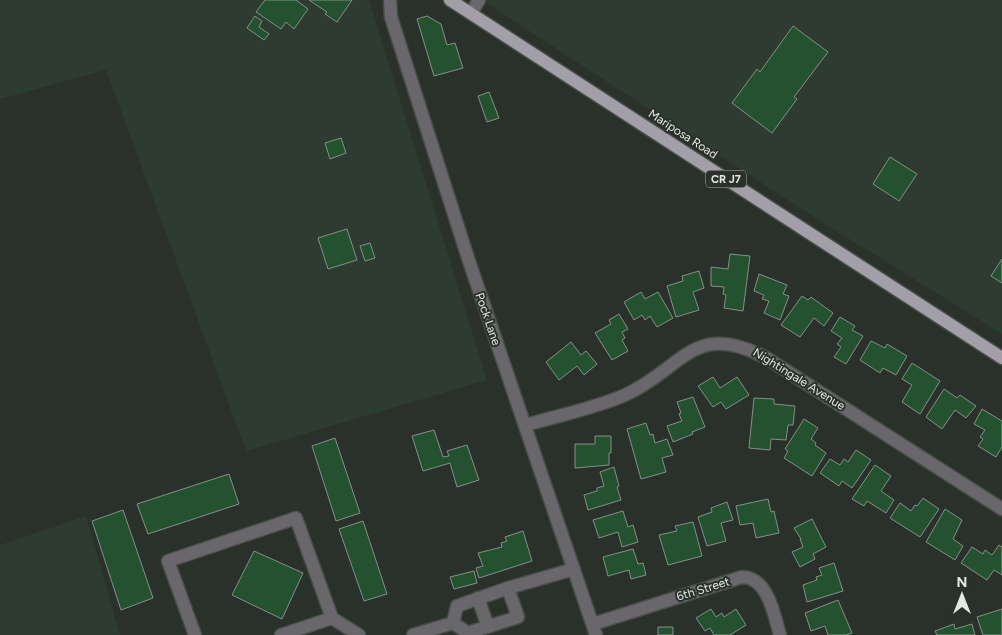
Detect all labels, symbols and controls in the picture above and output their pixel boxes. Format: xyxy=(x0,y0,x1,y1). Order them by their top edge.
street label: Mariposa Road xyxy=(646,106,720,162)
road number: CR J7 xyxy=(706,170,746,188)
street label: Pock Lane xyxy=(472,291,504,348)
street label: Nightingale Avenue xyxy=(750,345,848,413)
north arrow xyxy=(937,570,987,620)
street label: 6th Street xyxy=(675,574,732,604)
text: N xyxy=(957,574,967,591)

